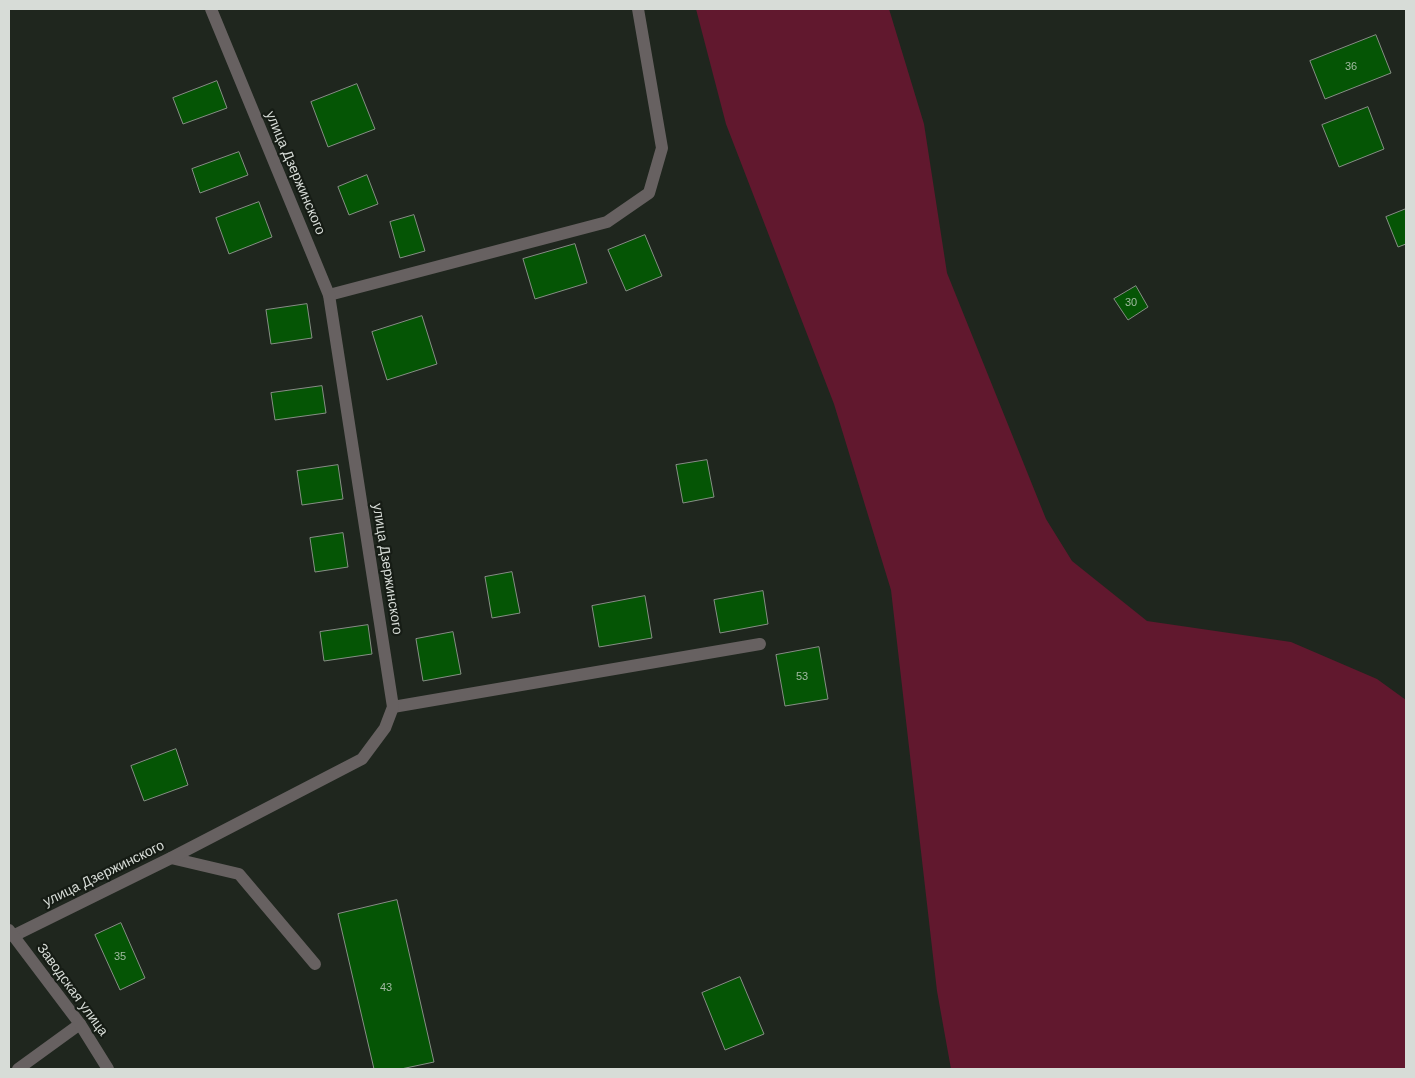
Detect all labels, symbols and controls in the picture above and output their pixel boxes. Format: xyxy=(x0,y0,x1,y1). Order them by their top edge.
house number: 36 xyxy=(1345,60,1357,74)
street label: улица Дзержинского xyxy=(261,109,329,237)
house number: 30 xyxy=(1125,296,1137,310)
street label: улица Дзержинского xyxy=(368,502,406,636)
house number: 53 xyxy=(796,670,808,684)
street label: улица Дзержинского xyxy=(41,837,167,911)
street label: Заводская улица xyxy=(33,940,111,1040)
house number: 35 xyxy=(114,950,126,964)
house number: 43 xyxy=(380,981,392,995)

